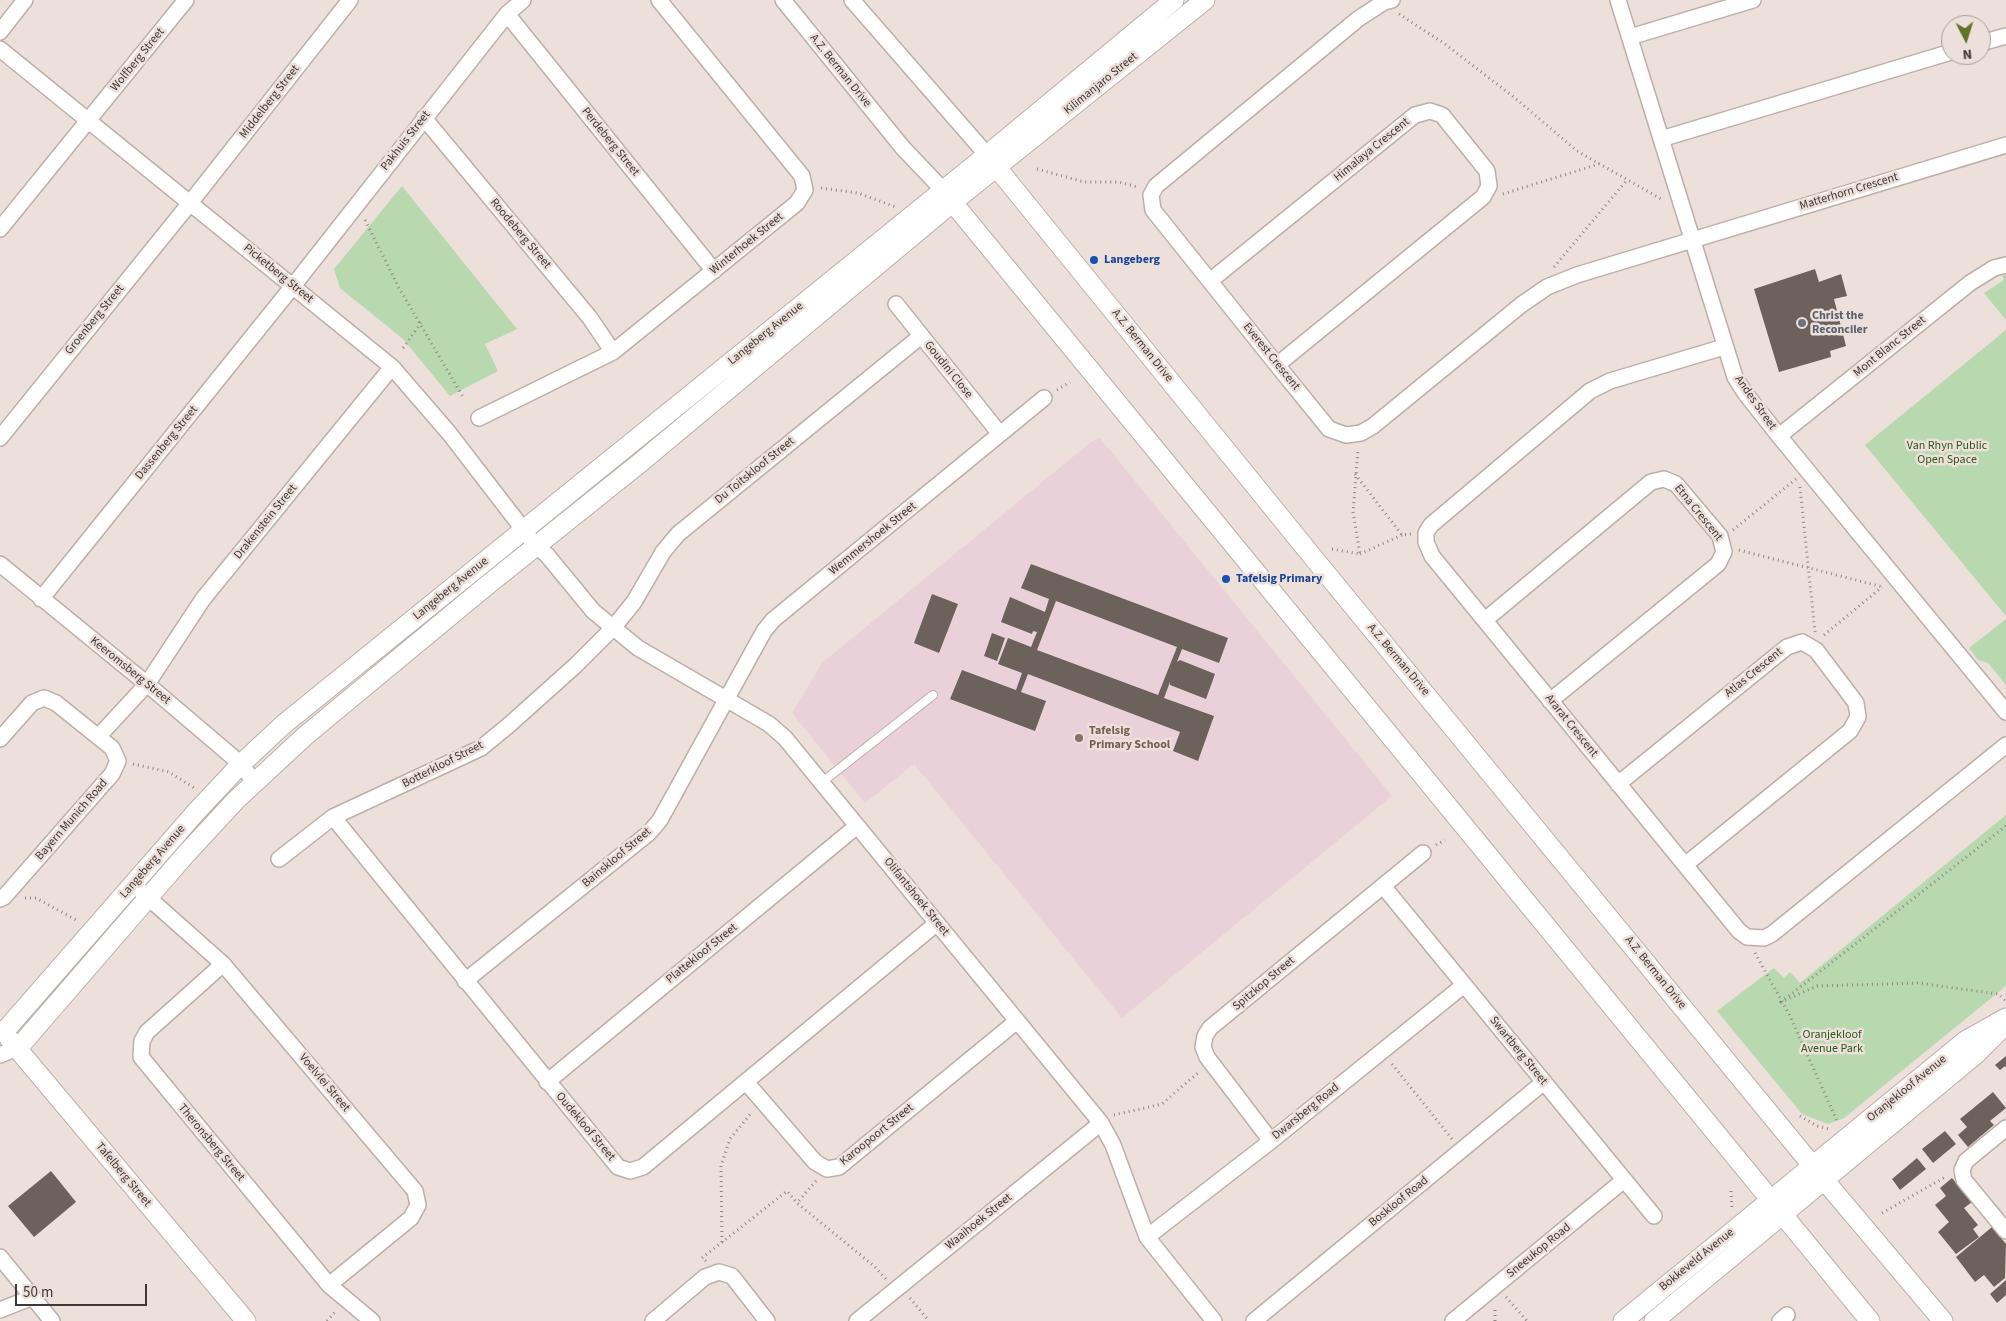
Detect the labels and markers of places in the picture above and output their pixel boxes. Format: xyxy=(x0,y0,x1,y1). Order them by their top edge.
place label: Langeberg xyxy=(1104,253,1160,267)
marker: Langeberg xyxy=(1088,254,1100,266)
place label: Christ the Reconciler xyxy=(1812,309,1868,337)
marker: Christ the Reconciler xyxy=(1796,317,1808,329)
place label: Tafelsig Primary xyxy=(1236,572,1322,586)
marker: Tafelsig Primary xyxy=(1220,573,1232,585)
place label: Tafelsig Primary School xyxy=(1089,724,1170,752)
marker: Tafelsig Primary School xyxy=(1073,732,1085,744)

